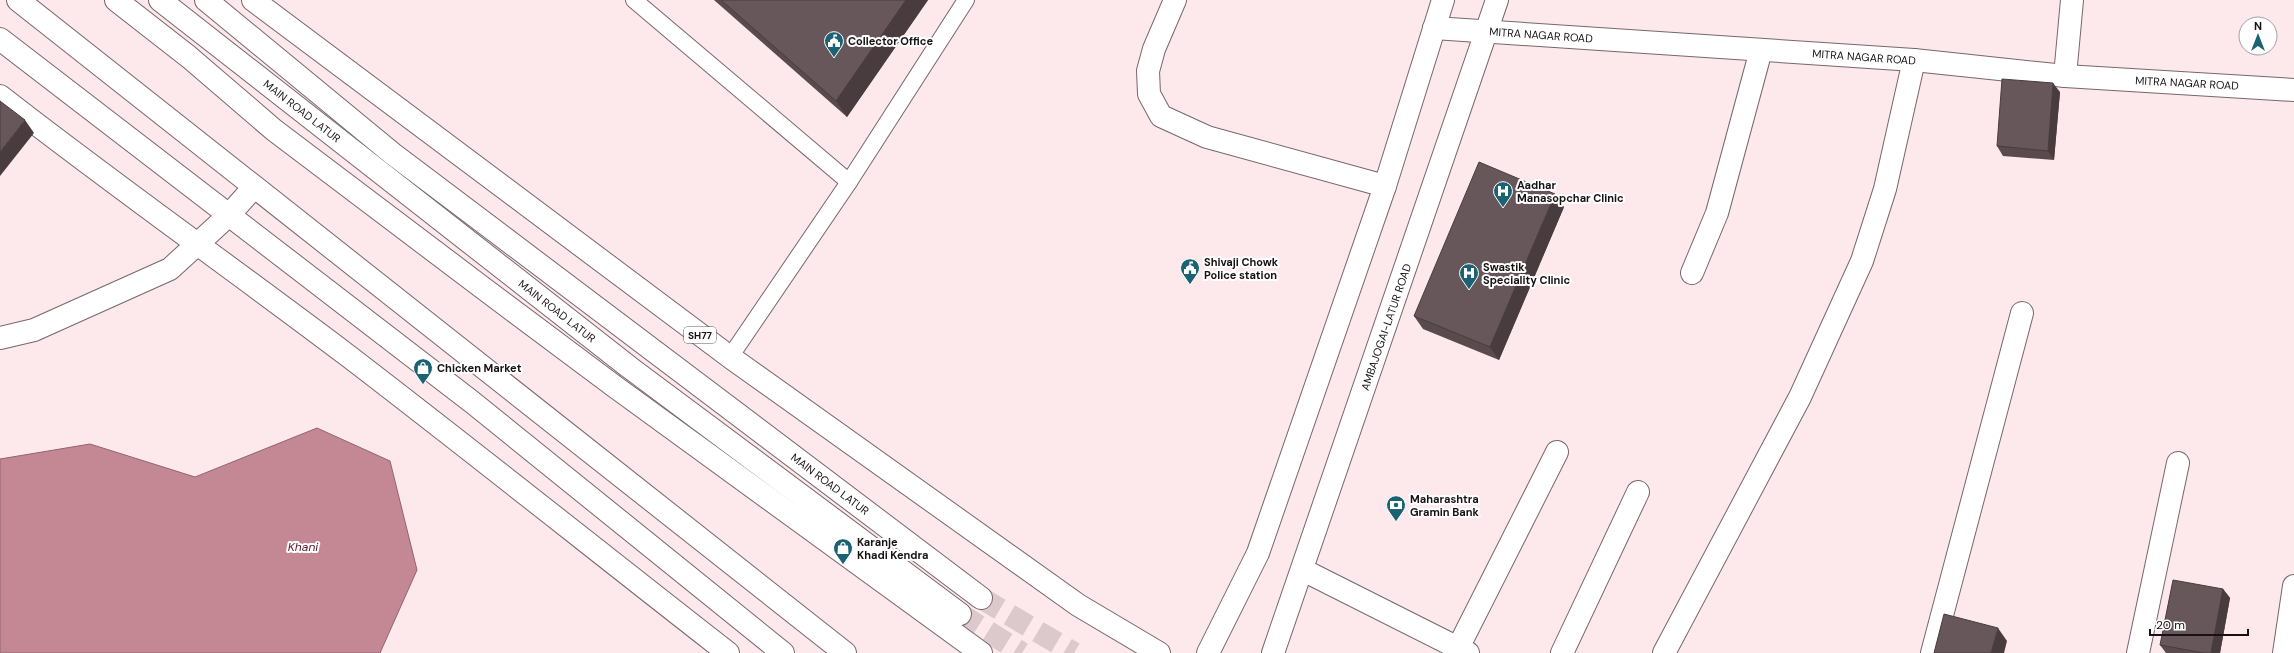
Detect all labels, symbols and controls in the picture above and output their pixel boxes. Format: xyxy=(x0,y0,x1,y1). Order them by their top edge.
north arrow xyxy=(2238,16,2278,56)
text: N xyxy=(2254,19,2262,33)
street label: MITRA NAGAR ROAD xyxy=(1489,24,1594,46)
public building icon: Collector Office xyxy=(823,30,845,58)
place label: Collector Office xyxy=(848,34,933,48)
street label: MITRA NAGAR ROAD xyxy=(1812,46,1917,68)
street label: MITRA NAGAR ROAD xyxy=(2135,73,2240,93)
street label: MAIN ROAD LATUR xyxy=(261,77,343,145)
place label: Aadhar Manasopchar Clinic xyxy=(1517,178,1624,205)
hospital icon: Aadhar Manasopchar Clinic xyxy=(1492,180,1514,208)
place label: Shivaji Chowk Police station xyxy=(1204,255,1279,282)
public building icon: Shivaji Chowk Police station xyxy=(1179,257,1201,285)
place label: Swastik Speciality Clinic xyxy=(1483,260,1570,287)
street label: AMBAJOGAI-LATUR ROAD xyxy=(1358,261,1414,392)
hospital icon: Swastik Speciality Clinic xyxy=(1458,262,1480,290)
street label: MAIN ROAD LATUR xyxy=(516,277,598,345)
road number: SH77 xyxy=(684,327,716,343)
shop icon: Chicken Market xyxy=(412,357,434,385)
place label: Chicken Market xyxy=(437,361,522,375)
street label: MAIN ROAD LATUR xyxy=(788,450,872,518)
place label: Maharashtra Gramin Bank xyxy=(1410,492,1479,519)
bank icon: Maharashtra Gramin Bank xyxy=(1385,494,1407,522)
place label: Karanje Khadi Kendra xyxy=(857,535,929,562)
shop icon: Karanje Khadi Kendra xyxy=(832,537,854,565)
water label: Khani xyxy=(288,539,319,555)
scale bar xyxy=(2150,611,2248,637)
text: 20 m xyxy=(2156,617,2185,633)

